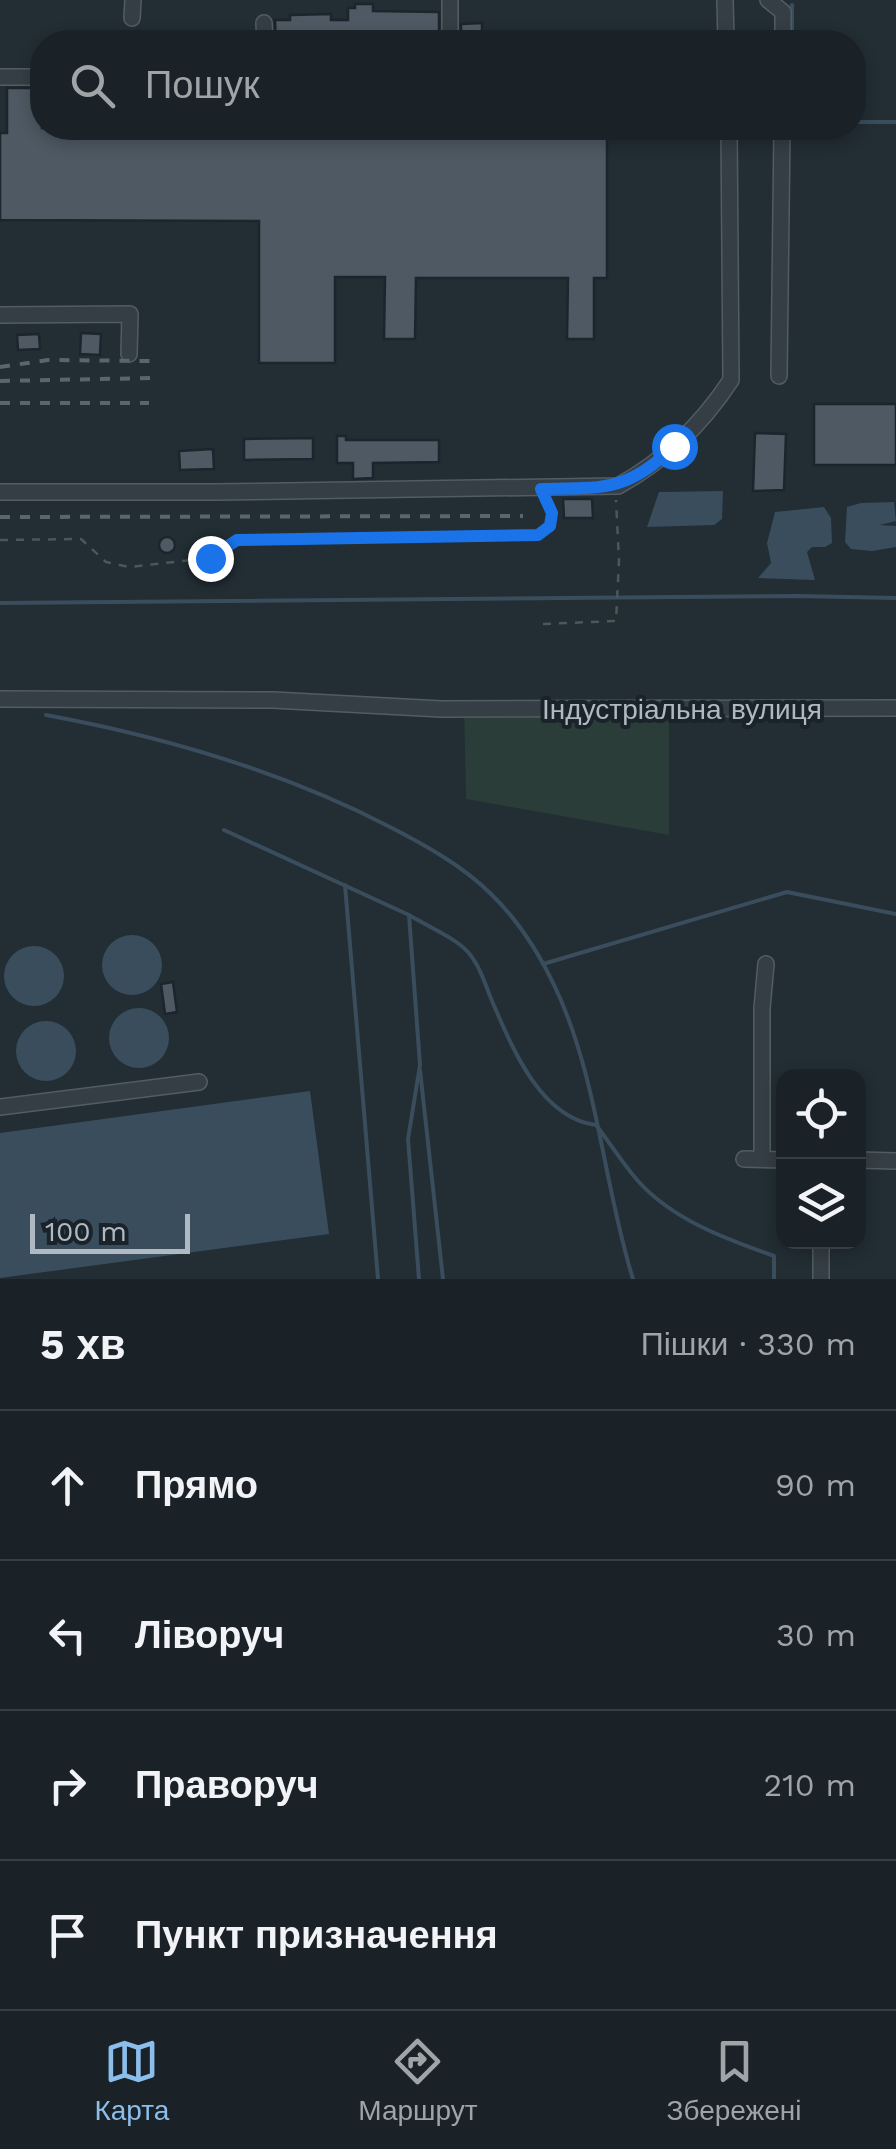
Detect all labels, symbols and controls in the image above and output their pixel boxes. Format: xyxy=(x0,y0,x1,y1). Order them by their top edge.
search box xyxy=(30,30,866,140)
icon: search xyxy=(65,58,120,113)
text: Пошук xyxy=(145,63,260,107)
route start xyxy=(652,424,698,470)
route end xyxy=(188,536,234,582)
street label: Індустріальна вулиця xyxy=(542,693,822,726)
map controls xyxy=(776,1069,866,1249)
button: locate xyxy=(776,1069,866,1159)
button: layers xyxy=(776,1159,866,1249)
scale bar xyxy=(30,1209,190,1254)
text: 100 m xyxy=(45,1215,127,1248)
text: 5 хв xyxy=(40,1320,126,1369)
text: Пішки · 330 m xyxy=(641,1325,856,1363)
icon: ahead xyxy=(40,1458,95,1513)
text: Прямо xyxy=(135,1463,258,1507)
text: 90 m xyxy=(775,1466,856,1504)
icon: left xyxy=(40,1608,95,1663)
text: Ліворуч xyxy=(135,1613,284,1657)
text: 30 m xyxy=(776,1616,856,1654)
icon: right xyxy=(40,1758,95,1813)
text: Праворуч xyxy=(135,1763,319,1807)
text: 210 m xyxy=(764,1766,856,1804)
icon: arrive xyxy=(40,1908,95,1963)
text: Пункт призначення xyxy=(135,1913,498,1957)
tab: Карта xyxy=(94,2034,169,2127)
tab: Маршрут xyxy=(358,2034,478,2127)
tab: Збережені xyxy=(667,2034,802,2127)

